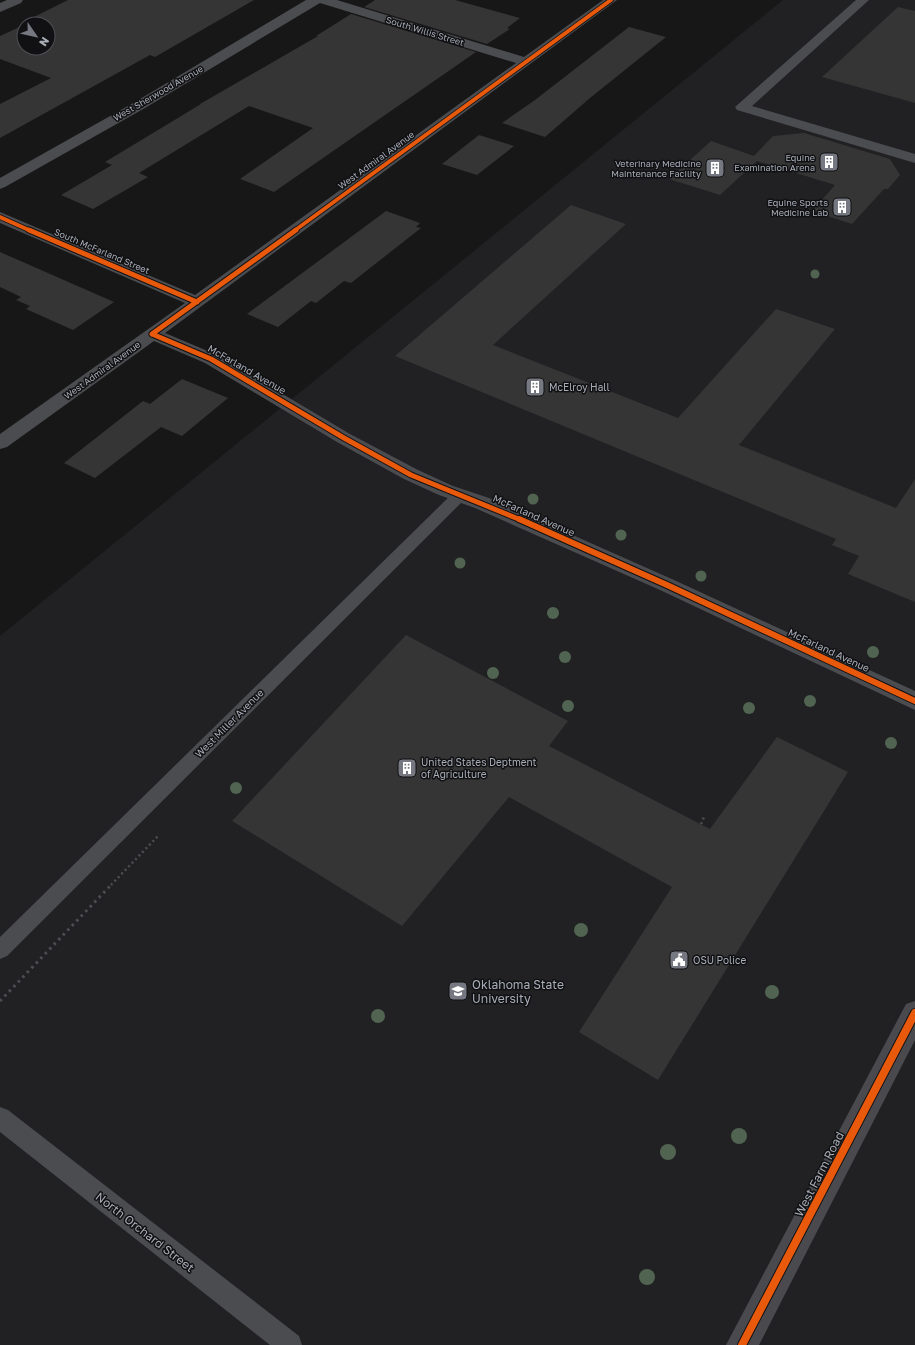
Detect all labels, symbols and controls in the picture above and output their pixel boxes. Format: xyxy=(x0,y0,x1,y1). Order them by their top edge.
street label: South Willis Street xyxy=(385,14,466,48)
north arrow xyxy=(16,16,56,56)
text: N xyxy=(37,35,52,49)
street label: West Sherwood Avenue xyxy=(111,63,205,123)
street label: West Admiral Avenue xyxy=(336,129,416,191)
building icon: Equine Examination Arena xyxy=(818,151,840,173)
place label: Equine Examination Arena xyxy=(734,152,815,173)
building icon: Veterinary Medicine Maintenance Facility xyxy=(704,157,726,179)
place label: Veterinary Medicine Maintenance Facility xyxy=(611,158,701,179)
building icon: Equine Sports Medicine Lab xyxy=(831,196,853,218)
place label: Equine Sports Medicine Lab xyxy=(767,197,828,218)
street label: South McFarland Street xyxy=(53,226,152,276)
street label: West Admiral Avenue xyxy=(62,339,142,401)
street label: McFarland Avenue xyxy=(206,342,288,396)
building icon: McElroy Hall xyxy=(524,376,546,398)
place label: McElroy Hall xyxy=(549,381,610,393)
street label: McFarland Avenue xyxy=(491,492,577,539)
street label: McFarland Avenue xyxy=(786,626,872,674)
street label: West Miller Avenue xyxy=(192,686,266,760)
place label: United States Deptment of Agriculture xyxy=(421,756,537,780)
building icon: United States Deptment of Agriculture xyxy=(396,757,418,779)
public building icon: OSU Police xyxy=(668,949,690,971)
place label: OSU Police xyxy=(693,954,746,966)
place label: Oklahoma State University xyxy=(472,977,564,1006)
school or university icon: Oklahoma State University xyxy=(447,980,469,1002)
street label: West Farm Road xyxy=(791,1129,847,1219)
street label: North Orchard Street xyxy=(93,1189,197,1275)

